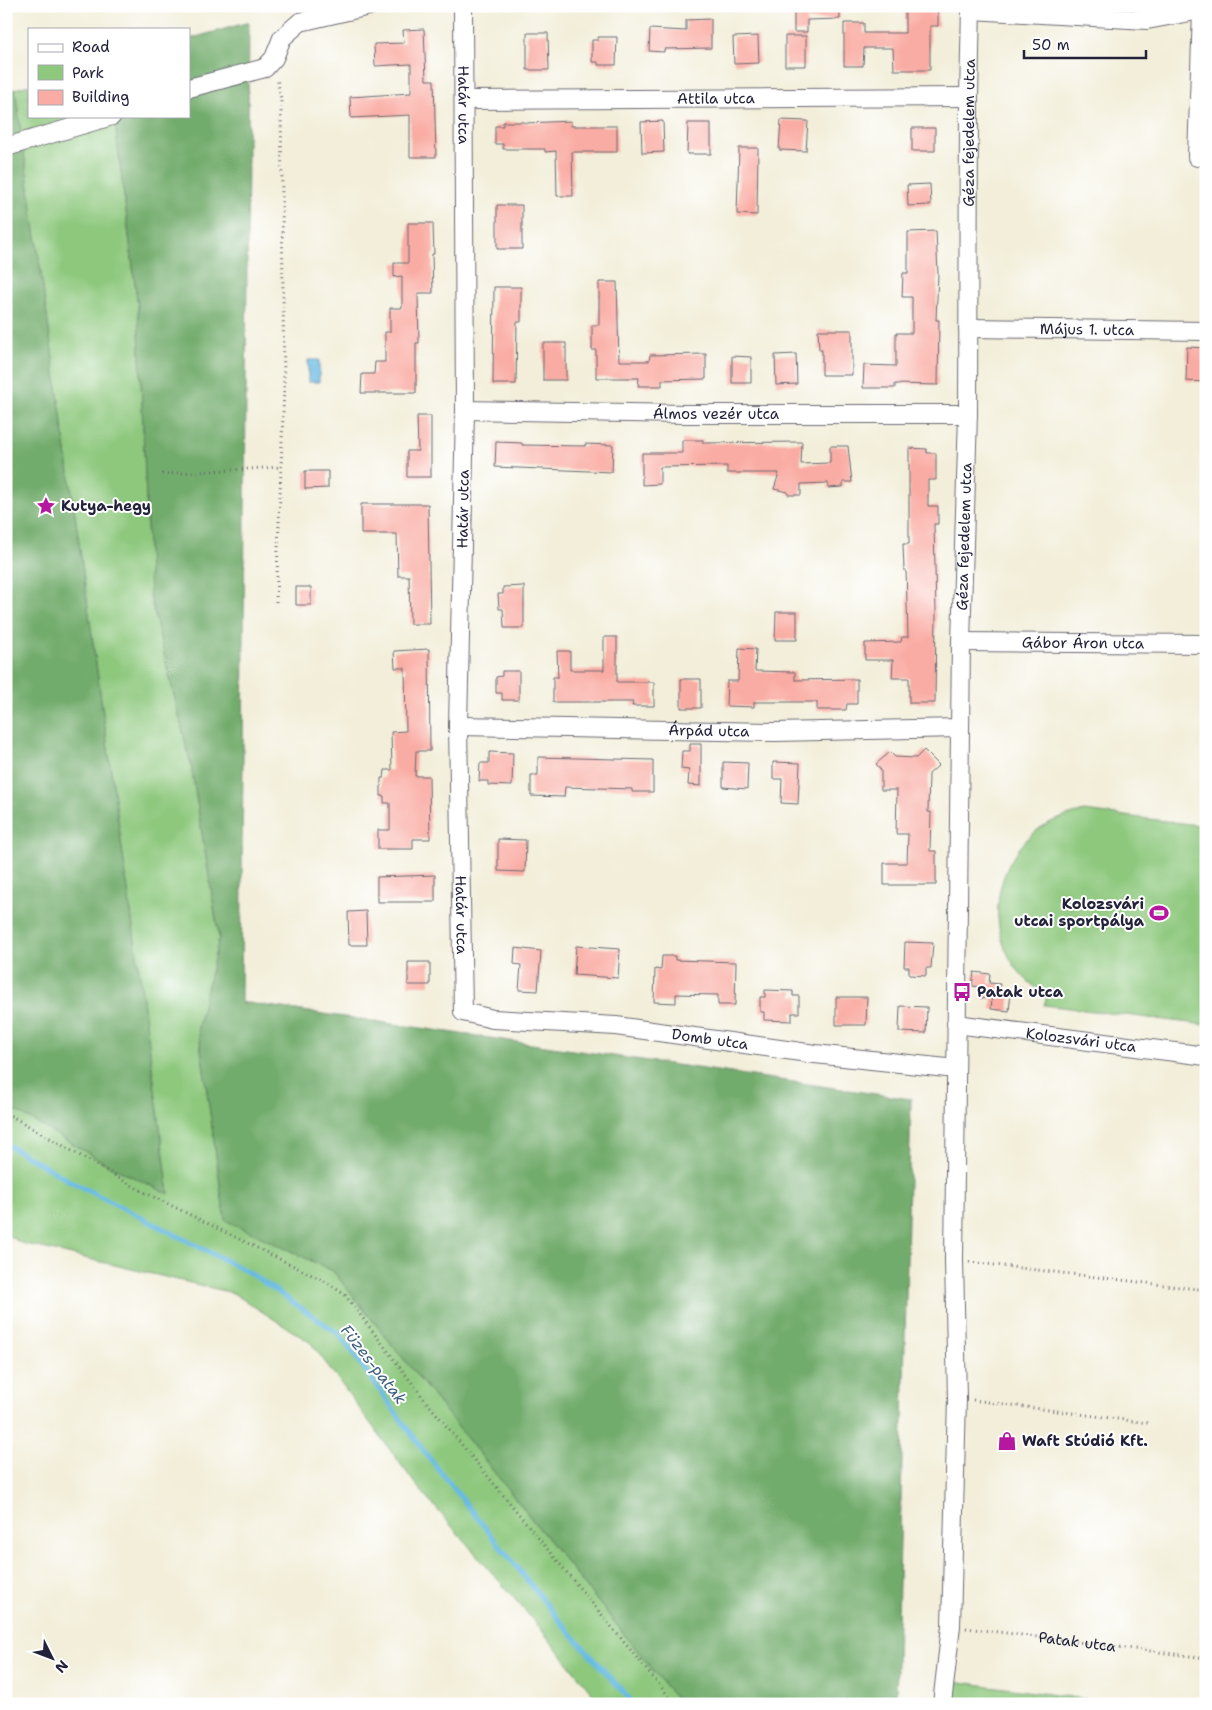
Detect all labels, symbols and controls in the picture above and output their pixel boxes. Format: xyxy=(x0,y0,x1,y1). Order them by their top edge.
legend xyxy=(28,28,190,118)
scale bar xyxy=(1024,28,1147,60)
text: 50 m xyxy=(1032,35,1070,55)
text: Road xyxy=(72,37,110,57)
street label: Géza fejedelem utca xyxy=(959,58,980,207)
text: Park xyxy=(72,63,104,83)
street label: Határ utca xyxy=(453,66,474,145)
text: Building xyxy=(72,87,129,107)
street label: Attila utca xyxy=(677,88,756,109)
street label: Május 1. utca xyxy=(1040,319,1135,340)
street label: Álmos vezér utca xyxy=(653,402,780,424)
street label: Géza fejedelem utca xyxy=(952,462,977,611)
street label: Határ utca xyxy=(452,469,474,549)
place icon: Kutya-hegy xyxy=(35,495,57,517)
place label: Kutya-hegy xyxy=(61,496,151,516)
street label: Gábor Áron utca xyxy=(1022,632,1145,654)
street label: Árpád utca xyxy=(668,719,750,742)
street label: Határ utca xyxy=(451,875,472,955)
place label: Kolozsvári utcai sportpálya xyxy=(1014,894,1145,931)
sports icon: Kolozsvári utcai sportpálya xyxy=(1148,902,1170,924)
bus stop icon: Patak utca xyxy=(951,981,973,1003)
place label: Patak utca xyxy=(977,982,1064,1002)
street label: Kolozsvári utca xyxy=(1025,1023,1138,1057)
street label: Domb utca xyxy=(670,1024,750,1055)
water label: Füzes-patak xyxy=(336,1320,411,1408)
shop icon: Waft Stúdió Kft. xyxy=(996,1430,1018,1452)
place label: Waft Stúdió Kft. xyxy=(1022,1431,1148,1451)
street label: Patak utca xyxy=(1037,1627,1118,1657)
north arrow xyxy=(28,1632,78,1682)
text: N xyxy=(51,1657,72,1677)

